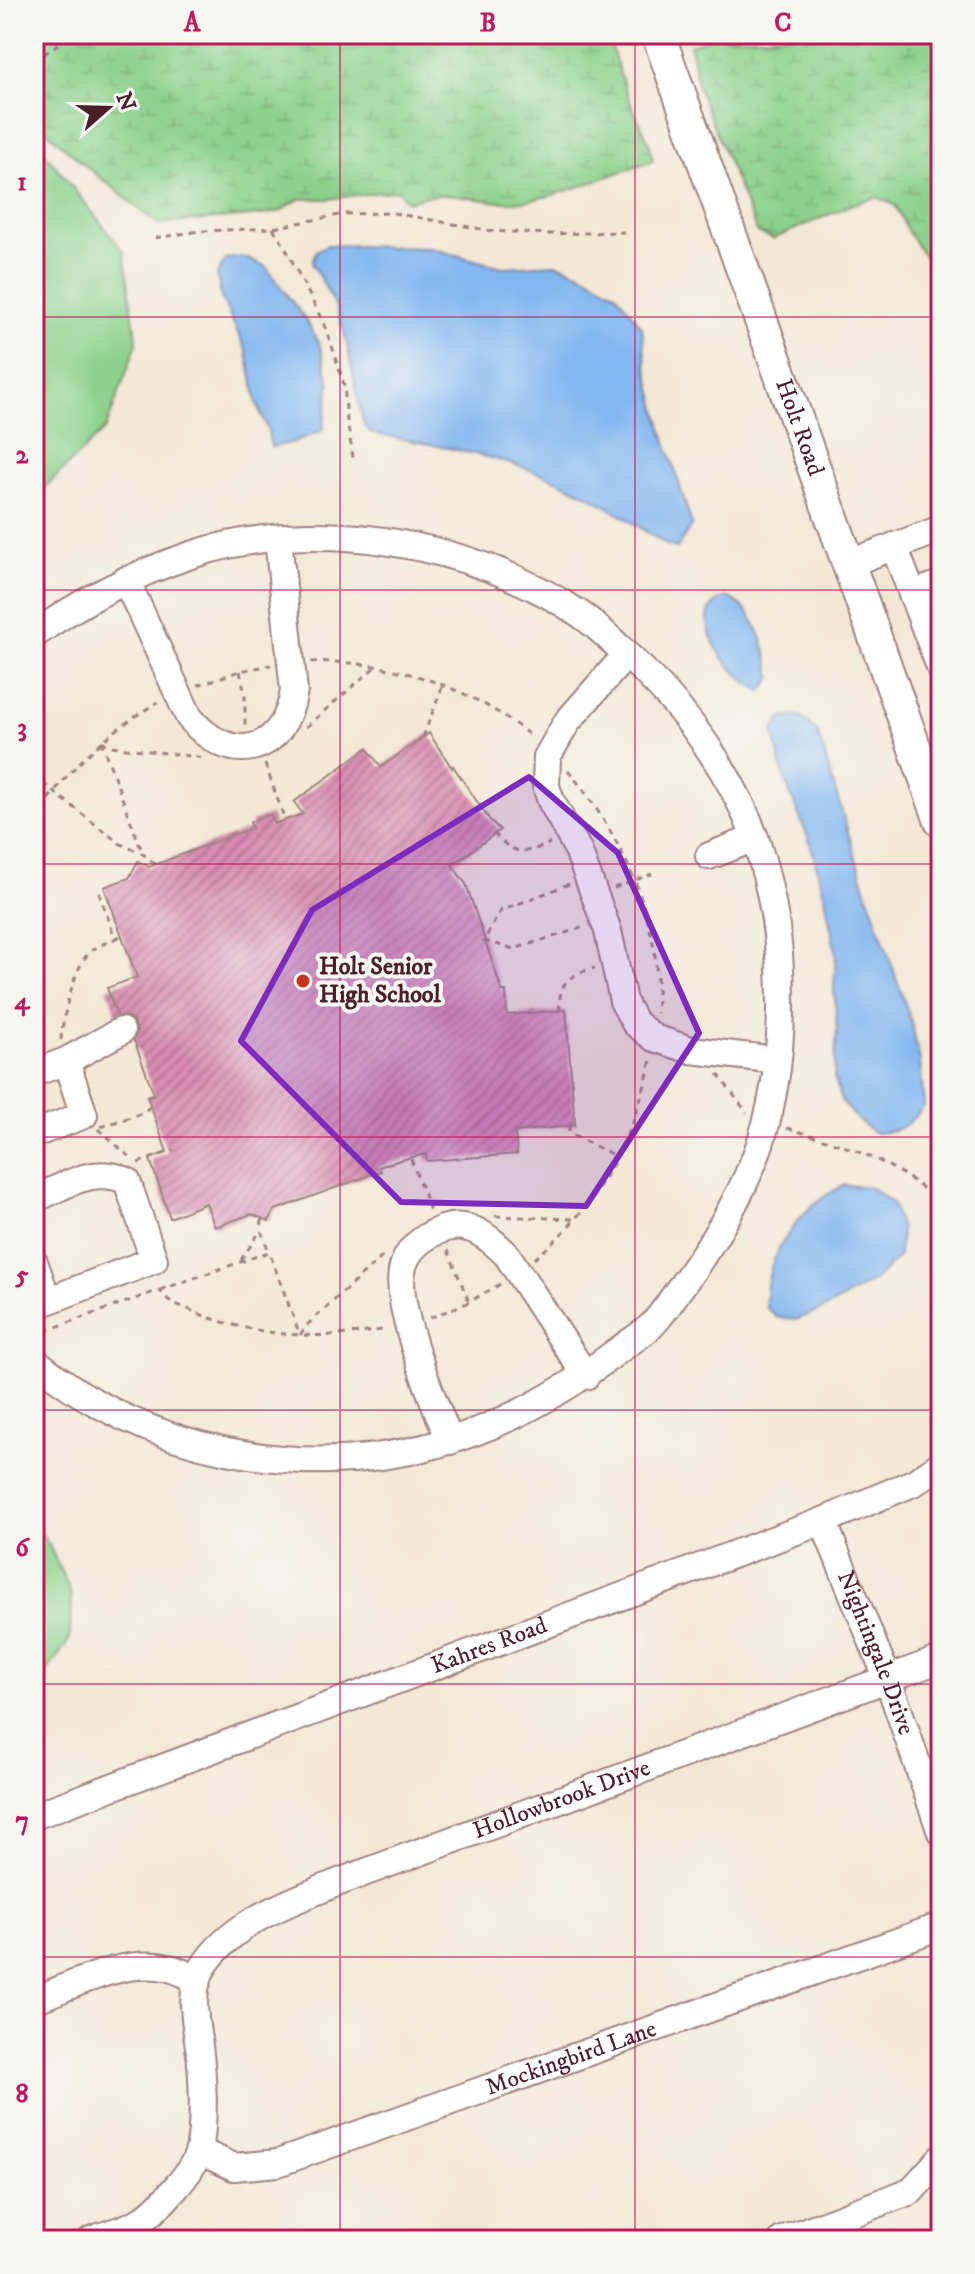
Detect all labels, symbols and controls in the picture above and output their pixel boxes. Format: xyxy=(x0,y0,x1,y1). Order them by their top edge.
text: A xyxy=(183,7,202,40)
text: B xyxy=(480,7,496,40)
text: C xyxy=(774,7,792,40)
north arrow xyxy=(68,68,148,148)
text: N xyxy=(110,89,141,115)
text: 1 xyxy=(17,166,27,199)
street label: Holt Road xyxy=(768,375,831,480)
text: 2 xyxy=(16,439,30,472)
text: 3 xyxy=(17,712,27,745)
place label: Holt Senior High School xyxy=(319,952,441,1010)
marker: Holt Senior High School xyxy=(294,972,312,990)
text: 4 xyxy=(15,985,31,1018)
text: 5 xyxy=(15,1259,29,1292)
text: 6 xyxy=(15,1532,30,1565)
street label: Nightingale Drive xyxy=(830,1566,921,1739)
street label: Kahres Road xyxy=(427,1610,551,1681)
street label: Hollowbrook Drive xyxy=(469,1753,654,1846)
text: 7 xyxy=(15,1805,29,1838)
street label: Mockingbird Lane xyxy=(482,2014,661,2102)
text: 8 xyxy=(15,2078,29,2111)

